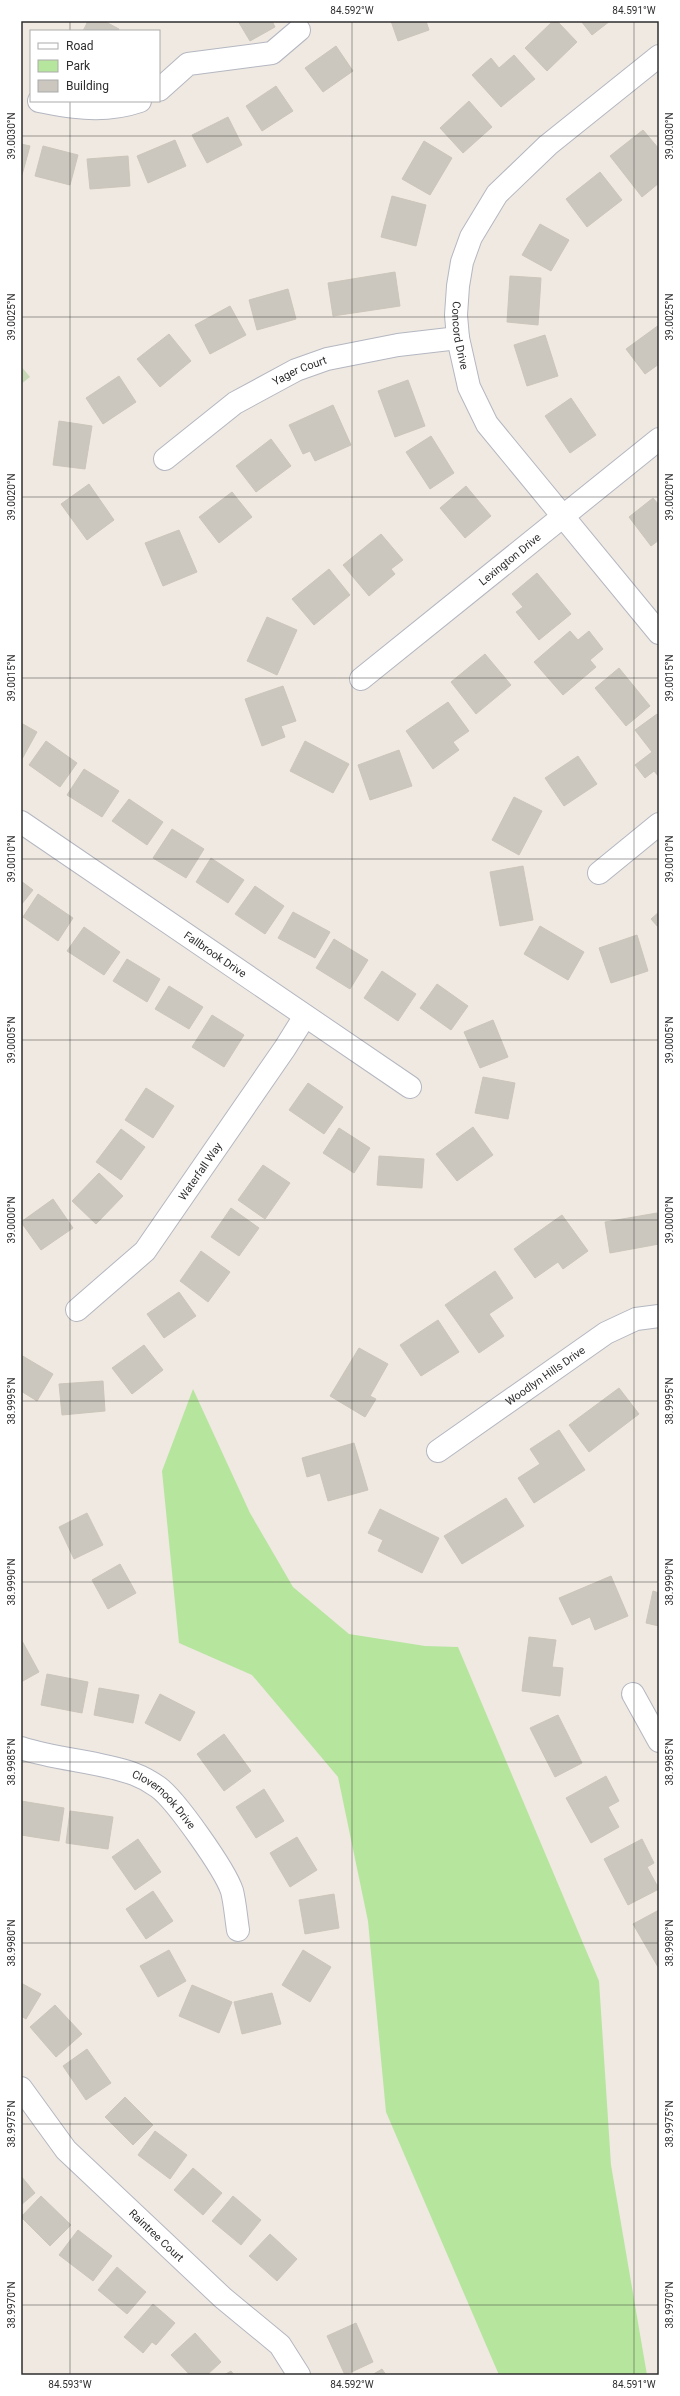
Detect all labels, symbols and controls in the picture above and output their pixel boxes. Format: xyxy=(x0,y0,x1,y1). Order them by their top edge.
text: 84.592°W xyxy=(330,5,374,16)
text: 84.591°W xyxy=(612,5,656,16)
legend xyxy=(30,30,160,102)
text: Road xyxy=(66,39,94,53)
text: Park xyxy=(66,59,91,73)
text: Building xyxy=(66,79,109,93)
text: 39.0030°N xyxy=(6,112,17,160)
text: 39.0030°N xyxy=(664,112,675,160)
text: 39.0025°N xyxy=(6,293,17,341)
text: 39.0025°N xyxy=(664,293,675,341)
street label: Concord Drive xyxy=(450,301,471,371)
street label: Yager Court xyxy=(270,353,329,388)
text: 39.0020°N xyxy=(6,473,17,521)
text: 39.0020°N xyxy=(664,473,675,521)
street label: Lexington Drive xyxy=(476,530,543,588)
text: 39.0015°N xyxy=(6,654,17,702)
text: 39.0015°N xyxy=(664,654,675,702)
text: 39.0010°N xyxy=(6,835,17,883)
text: 39.0010°N xyxy=(664,835,675,883)
street label: Fallbrook Drive xyxy=(182,928,249,980)
text: 39.0005°N xyxy=(6,1016,17,1064)
text: 39.0005°N xyxy=(664,1016,675,1064)
street label: Waterfall Way xyxy=(176,1139,225,1203)
text: 39.0000°N xyxy=(6,1196,17,1244)
text: 39.0000°N xyxy=(664,1196,675,1244)
street label: Woodlyn Hills Drive xyxy=(503,1343,588,1408)
text: 38.9995°N xyxy=(6,1377,17,1425)
text: 38.9995°N xyxy=(664,1377,675,1425)
text: 38.9990°N xyxy=(6,1558,17,1606)
text: 38.9990°N xyxy=(664,1558,675,1606)
text: 38.9985°N xyxy=(6,1738,17,1786)
text: 38.9985°N xyxy=(664,1738,675,1786)
street label: Clovernook Drive xyxy=(130,1767,198,1832)
text: 38.9980°N xyxy=(6,1919,17,1967)
text: 38.9980°N xyxy=(664,1919,675,1967)
text: 38.9975°N xyxy=(6,2100,17,2148)
text: 38.9975°N xyxy=(664,2100,675,2148)
street label: Raintree Court xyxy=(126,2206,187,2264)
text: 38.9970°N xyxy=(6,2281,17,2329)
text: 38.9970°N xyxy=(664,2281,675,2329)
text: 84.593°W xyxy=(48,2379,92,2390)
text: 84.592°W xyxy=(330,2379,374,2390)
text: 84.591°W xyxy=(612,2379,656,2390)

